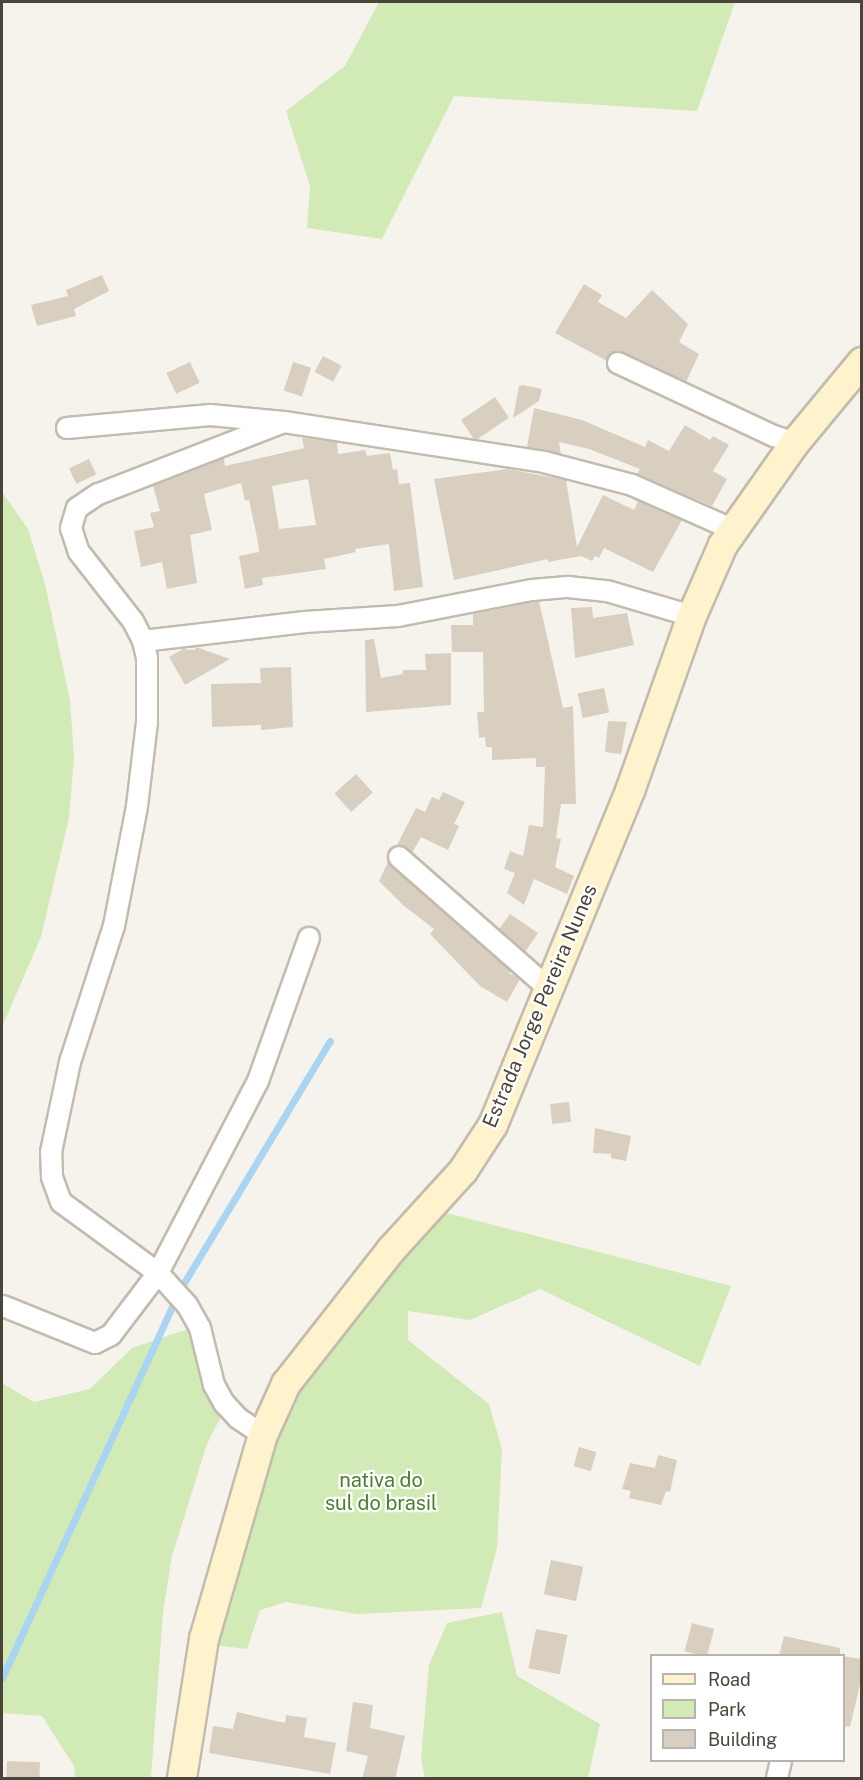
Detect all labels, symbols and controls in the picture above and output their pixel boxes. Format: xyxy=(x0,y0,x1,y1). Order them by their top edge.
street label: Estrada Jorge Pereira Nunes xyxy=(478,881,602,1131)
park label: nativa do sul do brasil xyxy=(325,1469,437,1516)
legend xyxy=(650,1654,845,1762)
text: Road xyxy=(708,1669,751,1690)
text: Park xyxy=(708,1699,746,1720)
text: Building xyxy=(708,1729,777,1750)

